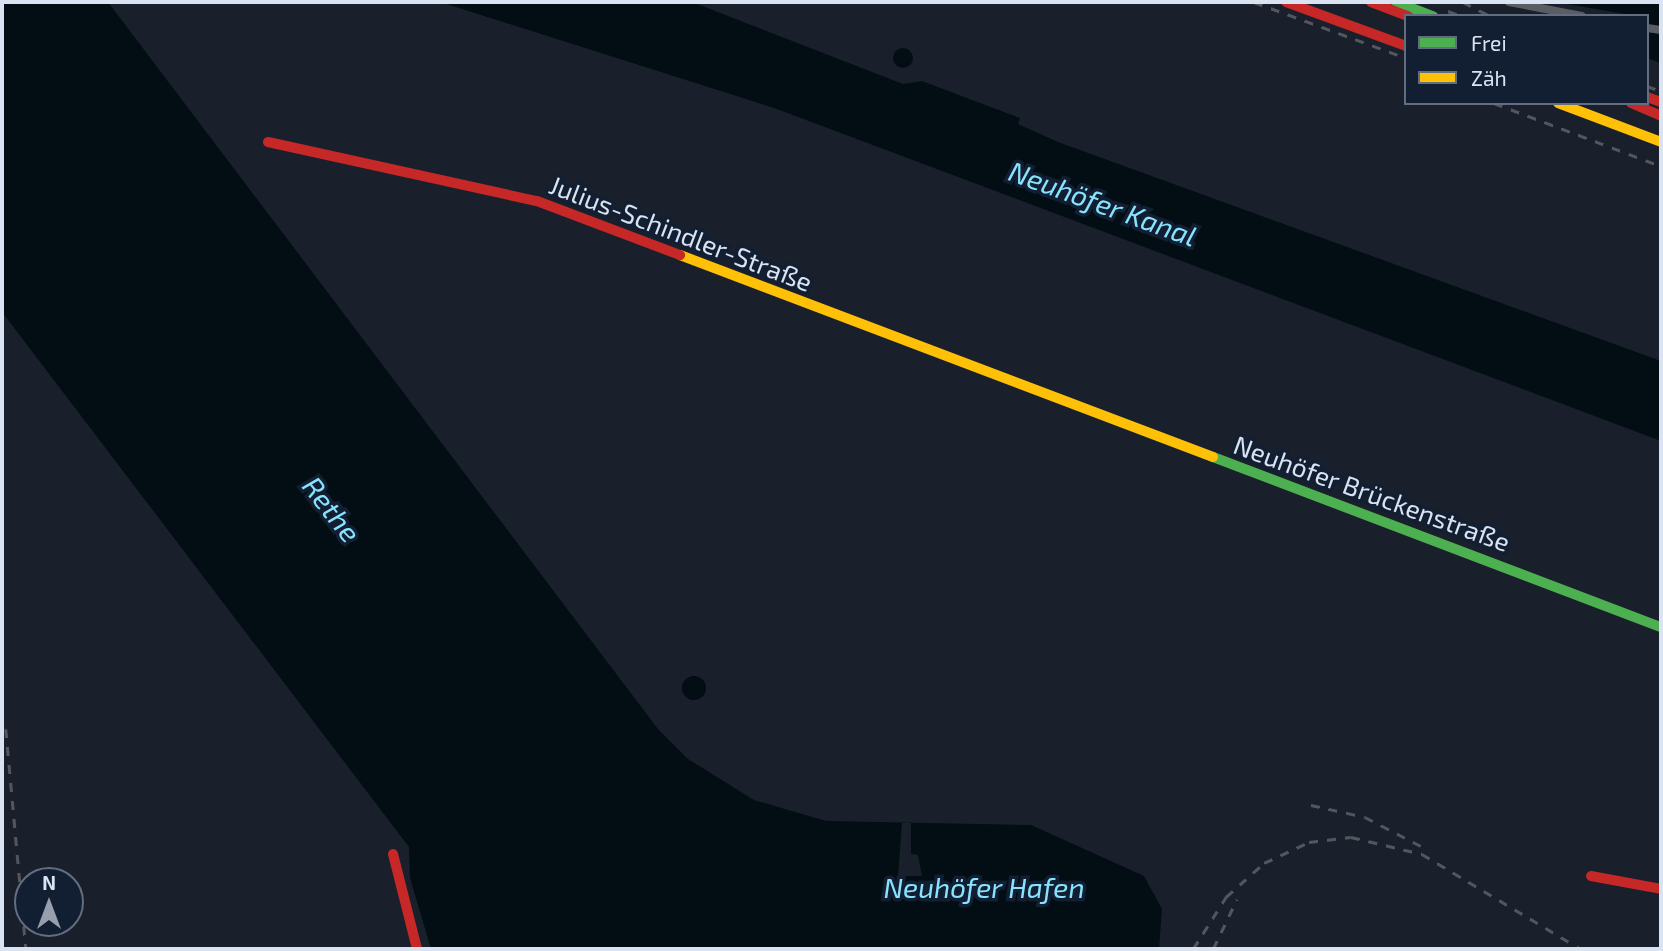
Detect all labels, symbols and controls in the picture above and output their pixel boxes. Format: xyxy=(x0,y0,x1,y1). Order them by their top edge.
legend xyxy=(1404,14,1649,105)
text: Frei xyxy=(1471,30,1507,55)
text: Zäh xyxy=(1471,65,1507,90)
water label: Neuhöfer Kanal xyxy=(1004,153,1202,253)
street label: Julius-Schindler-Straße xyxy=(545,168,817,298)
street label: Neuhöfer Brückenstraße xyxy=(1229,428,1515,558)
water label: Rethe xyxy=(296,470,368,548)
north arrow xyxy=(14,867,84,937)
water label: Neuhöfer Hafen xyxy=(883,870,1085,904)
text: N xyxy=(42,871,56,894)

